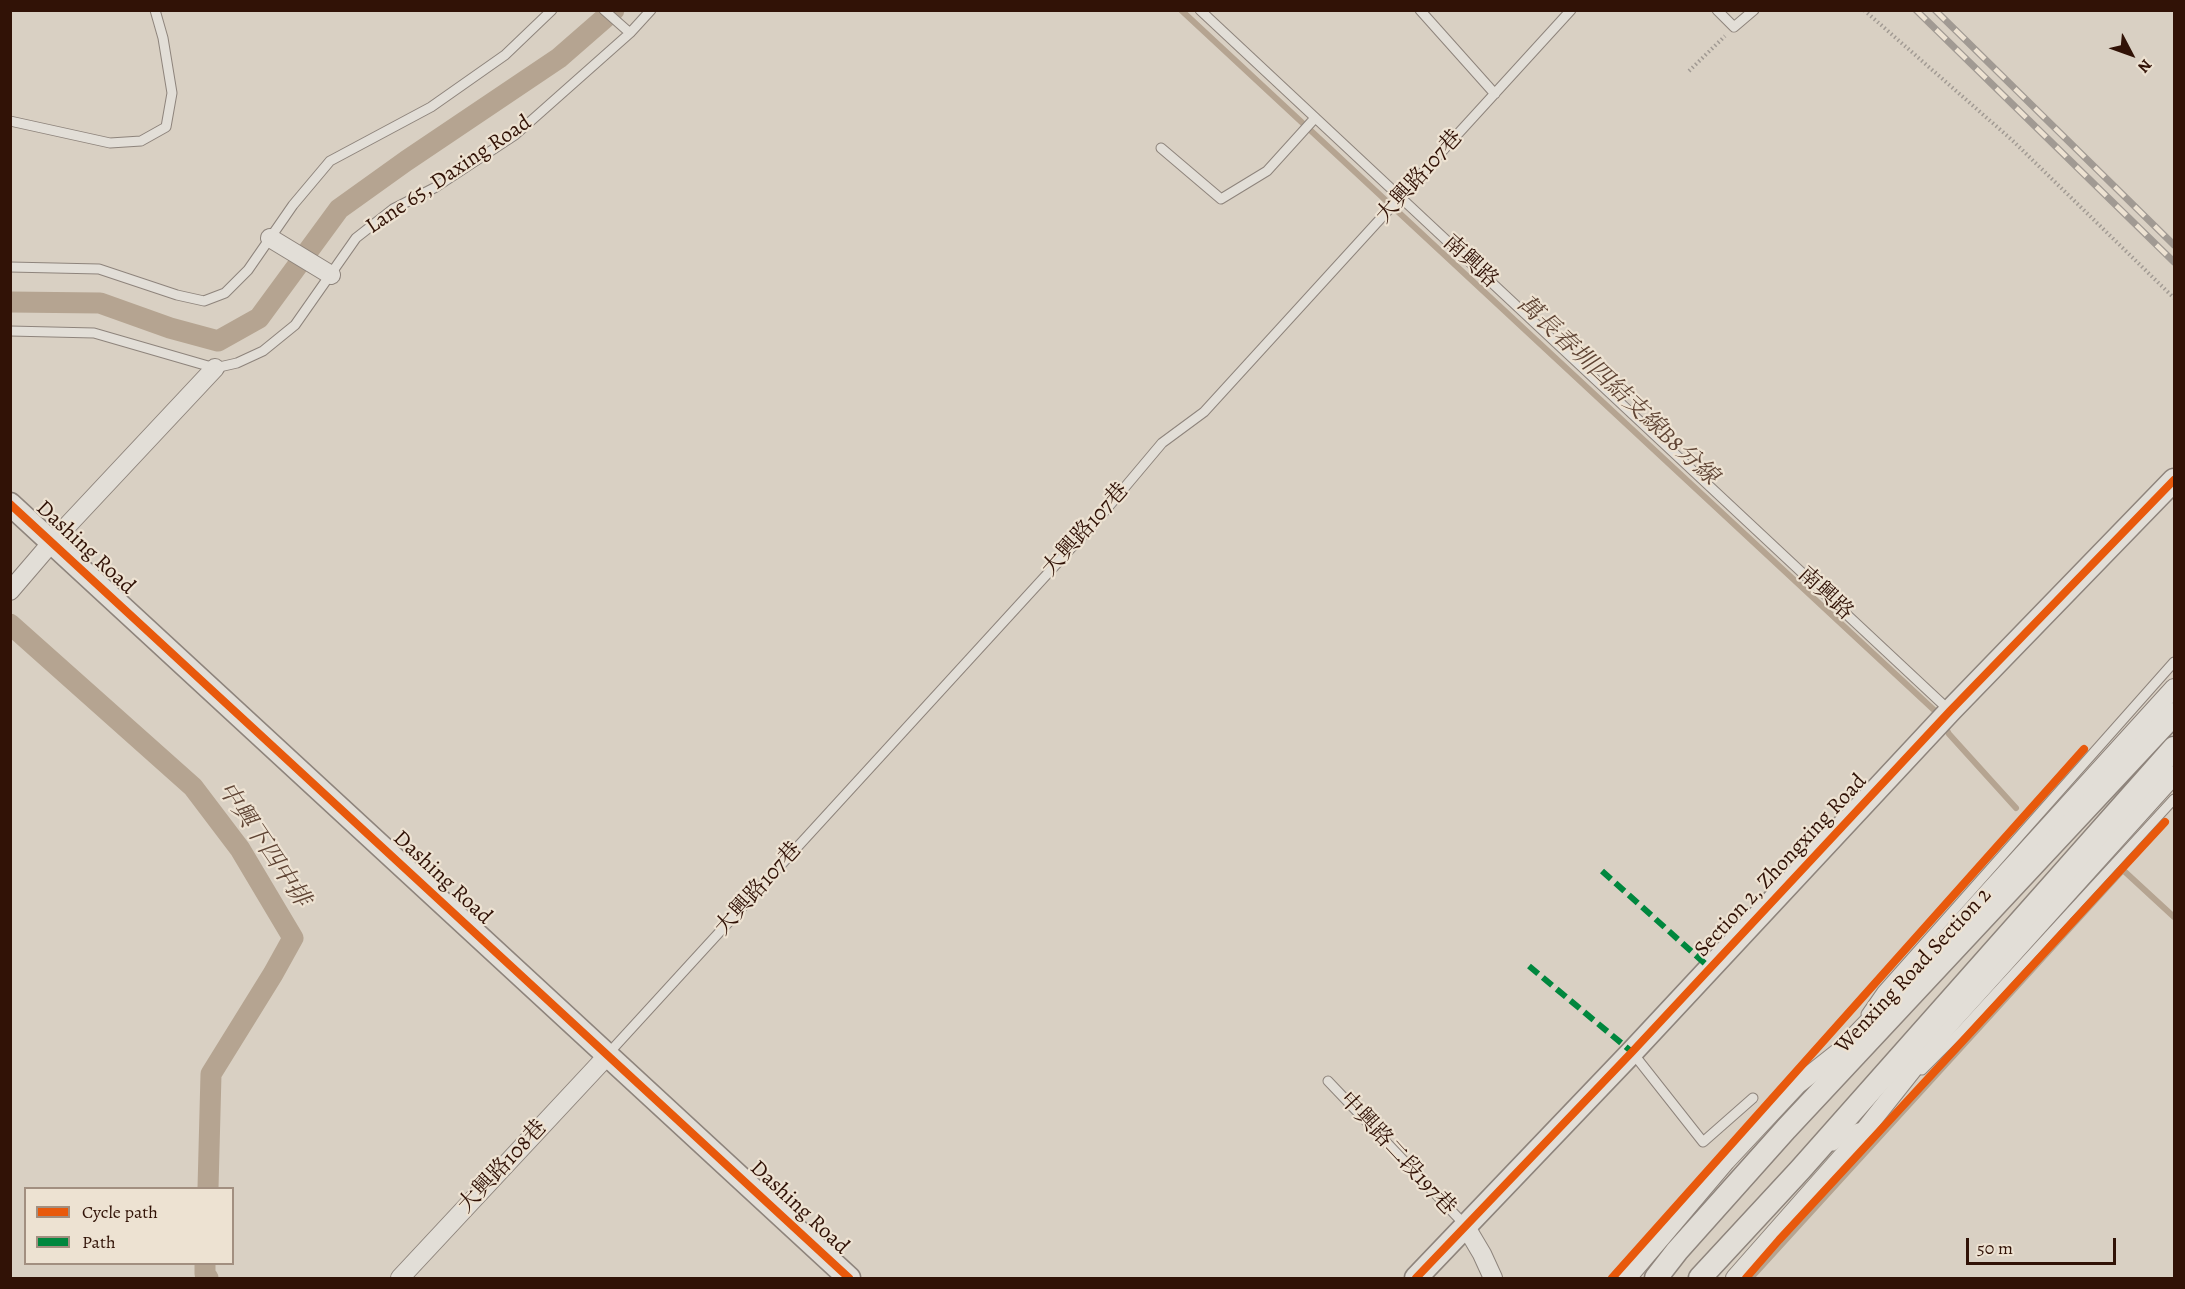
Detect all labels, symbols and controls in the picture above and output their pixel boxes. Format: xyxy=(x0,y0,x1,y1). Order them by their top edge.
north arrow xyxy=(2101,24,2161,84)
text: N xyxy=(2132,54,2157,77)
street label: Lane 65, Daxing Road xyxy=(361,110,537,240)
street label: 大興路107巷 xyxy=(1371,125,1469,229)
street label: 南興路 xyxy=(1437,230,1503,294)
water label: 萬長春圳四結支線B8分線 xyxy=(1510,290,1724,492)
street label: 大興路107巷 xyxy=(1037,478,1135,582)
street label: Dashing Road xyxy=(30,495,140,601)
street label: 南興路 xyxy=(1792,562,1858,626)
street label: Section 2, Zhongxing Road xyxy=(1689,769,1873,963)
water label: 中興下四中排 xyxy=(211,777,315,913)
street label: Dashing Road xyxy=(387,825,497,931)
street label: 大興路107巷 xyxy=(710,837,808,941)
street label: Wenxing Road Section 2 xyxy=(1830,883,1998,1059)
street label: 中興路二段197巷 xyxy=(1333,1087,1461,1221)
street label: 大興路108巷 xyxy=(453,1115,553,1219)
street label: Dashing Road xyxy=(744,1155,854,1261)
legend xyxy=(24,1187,234,1265)
text: Cycle path xyxy=(82,1200,158,1224)
scale bar xyxy=(1969,1226,2119,1264)
text: Path xyxy=(82,1230,116,1254)
text: 50 m xyxy=(1977,1236,2013,1260)

